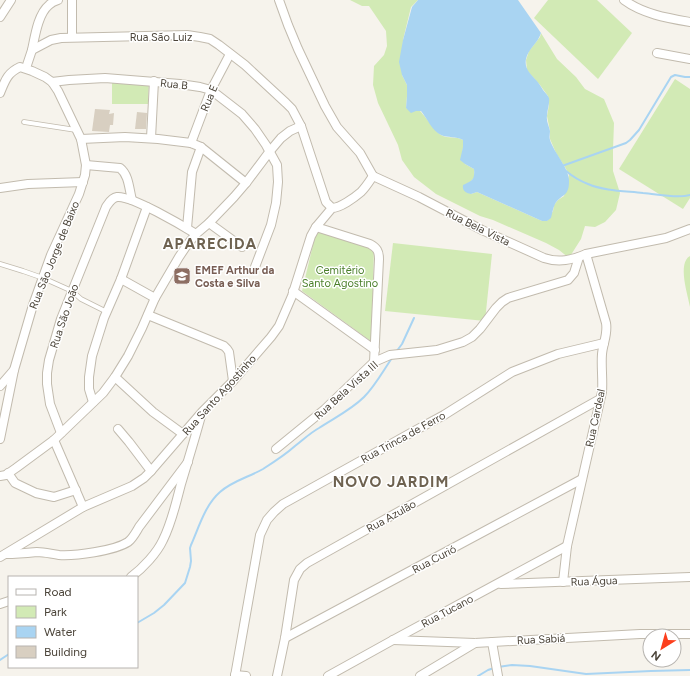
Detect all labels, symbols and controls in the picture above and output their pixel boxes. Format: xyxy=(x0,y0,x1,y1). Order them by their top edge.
street label: Rua São Luiz xyxy=(130,31,192,44)
street label: Rua B xyxy=(159,77,189,92)
street label: Rua E xyxy=(198,83,221,114)
street label: Rua São Jorge de Baixo xyxy=(27,199,82,311)
street label: Rua Bela Vista xyxy=(444,206,512,249)
district label: APARECIDA xyxy=(163,235,257,253)
place label: EMEF Arthur da Costa e Silva xyxy=(195,264,274,290)
park label: Cemitério Santo Agostino xyxy=(302,264,378,290)
school or university icon: EMEF Arthur da Costa e Silva xyxy=(172,266,192,286)
street label: Rua São João xyxy=(47,282,81,350)
street label: Rua Santo Agostinho xyxy=(180,352,259,438)
street label: Rua Bela Vista III xyxy=(312,358,381,422)
street label: Rua Cardeal xyxy=(583,388,608,448)
street label: Rua Trinca de Ferro xyxy=(359,409,448,466)
district label: NOVO JARDIM xyxy=(333,473,449,491)
street label: Rua Azulão xyxy=(364,497,418,535)
street label: Rua Curió xyxy=(410,542,459,576)
street label: Rua Água xyxy=(570,574,618,589)
legend xyxy=(8,576,138,668)
text: Road xyxy=(44,585,72,599)
street label: Rua Tucano xyxy=(419,592,476,631)
text: Park xyxy=(44,605,67,619)
text: Water xyxy=(44,625,76,639)
north arrow xyxy=(642,628,682,668)
street label: Rua Sabiá xyxy=(517,632,565,647)
text: Building xyxy=(44,645,87,659)
text: N xyxy=(649,648,664,663)

